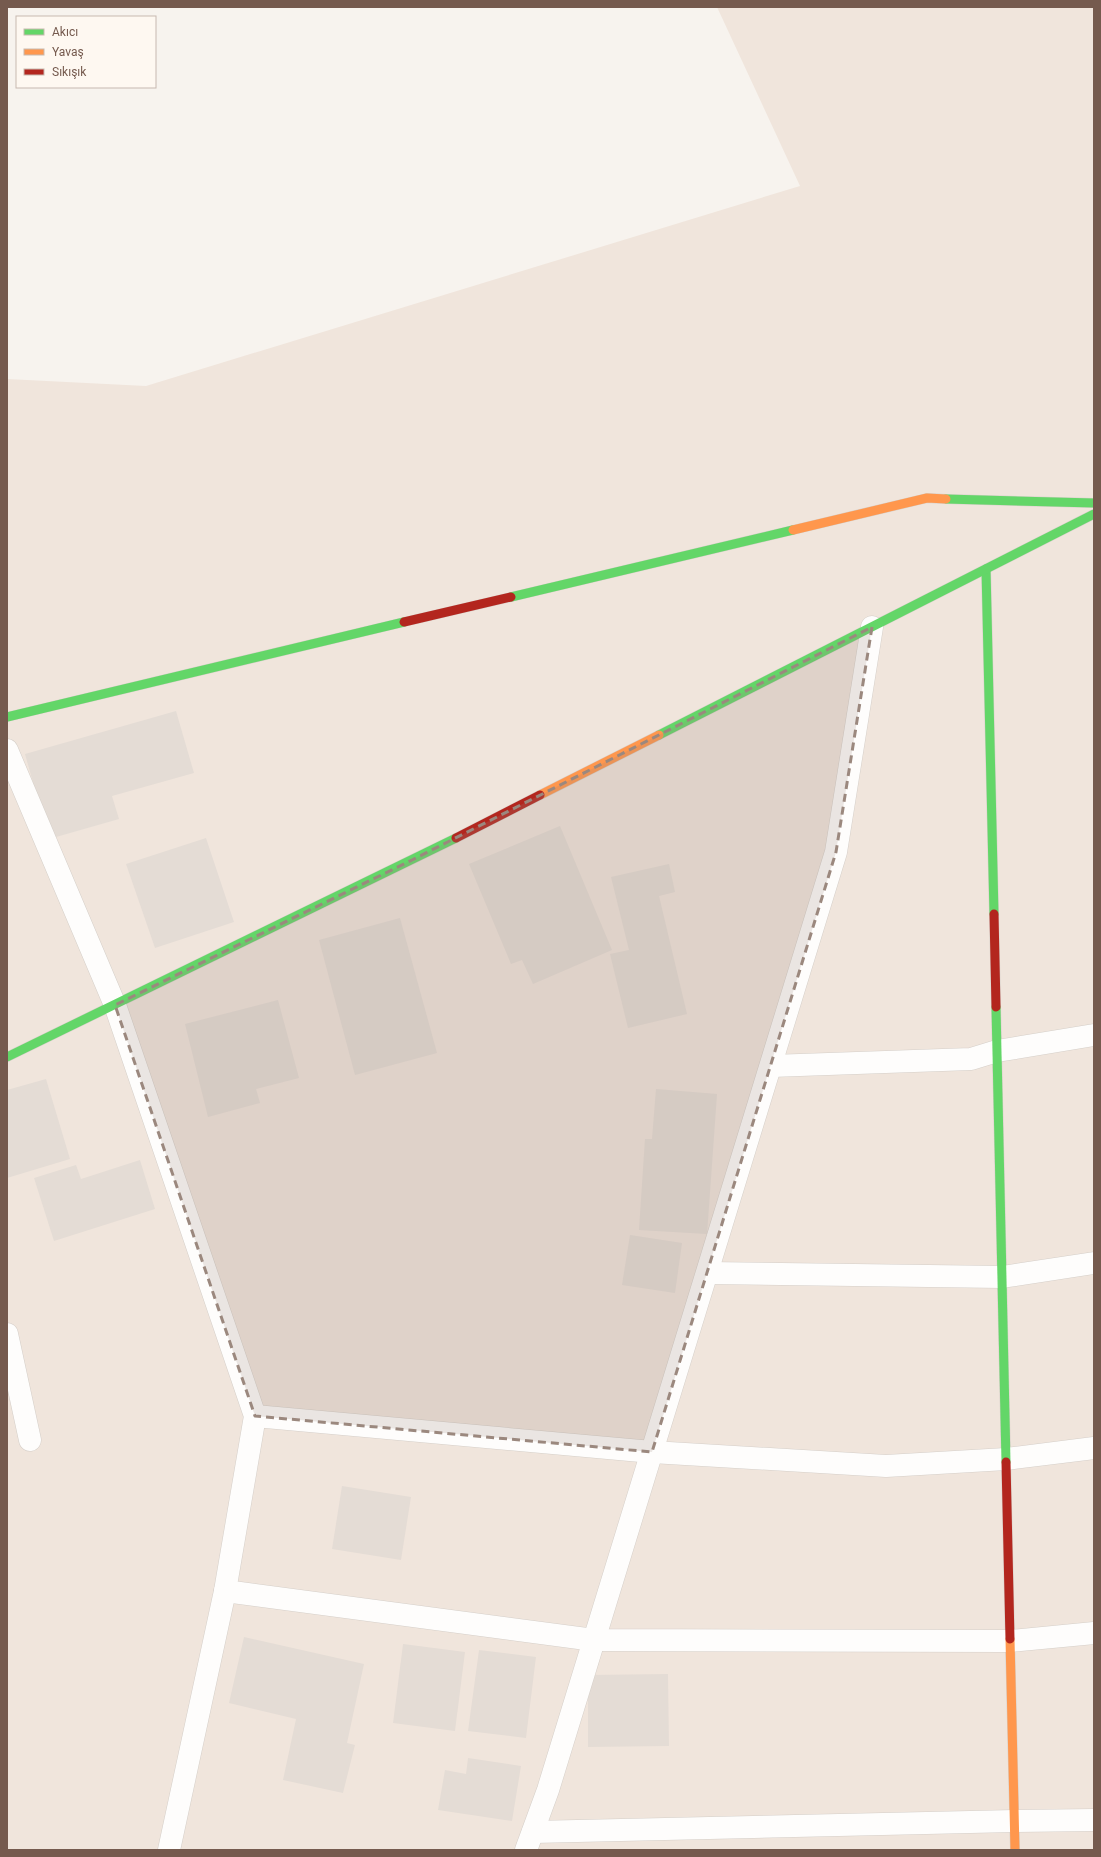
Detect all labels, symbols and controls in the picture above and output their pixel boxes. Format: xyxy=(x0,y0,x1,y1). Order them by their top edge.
legend xyxy=(16,16,156,88)
text: Akıcı xyxy=(52,25,78,39)
text: Yavaş xyxy=(52,45,84,59)
text: Sıkışık xyxy=(52,65,87,79)

